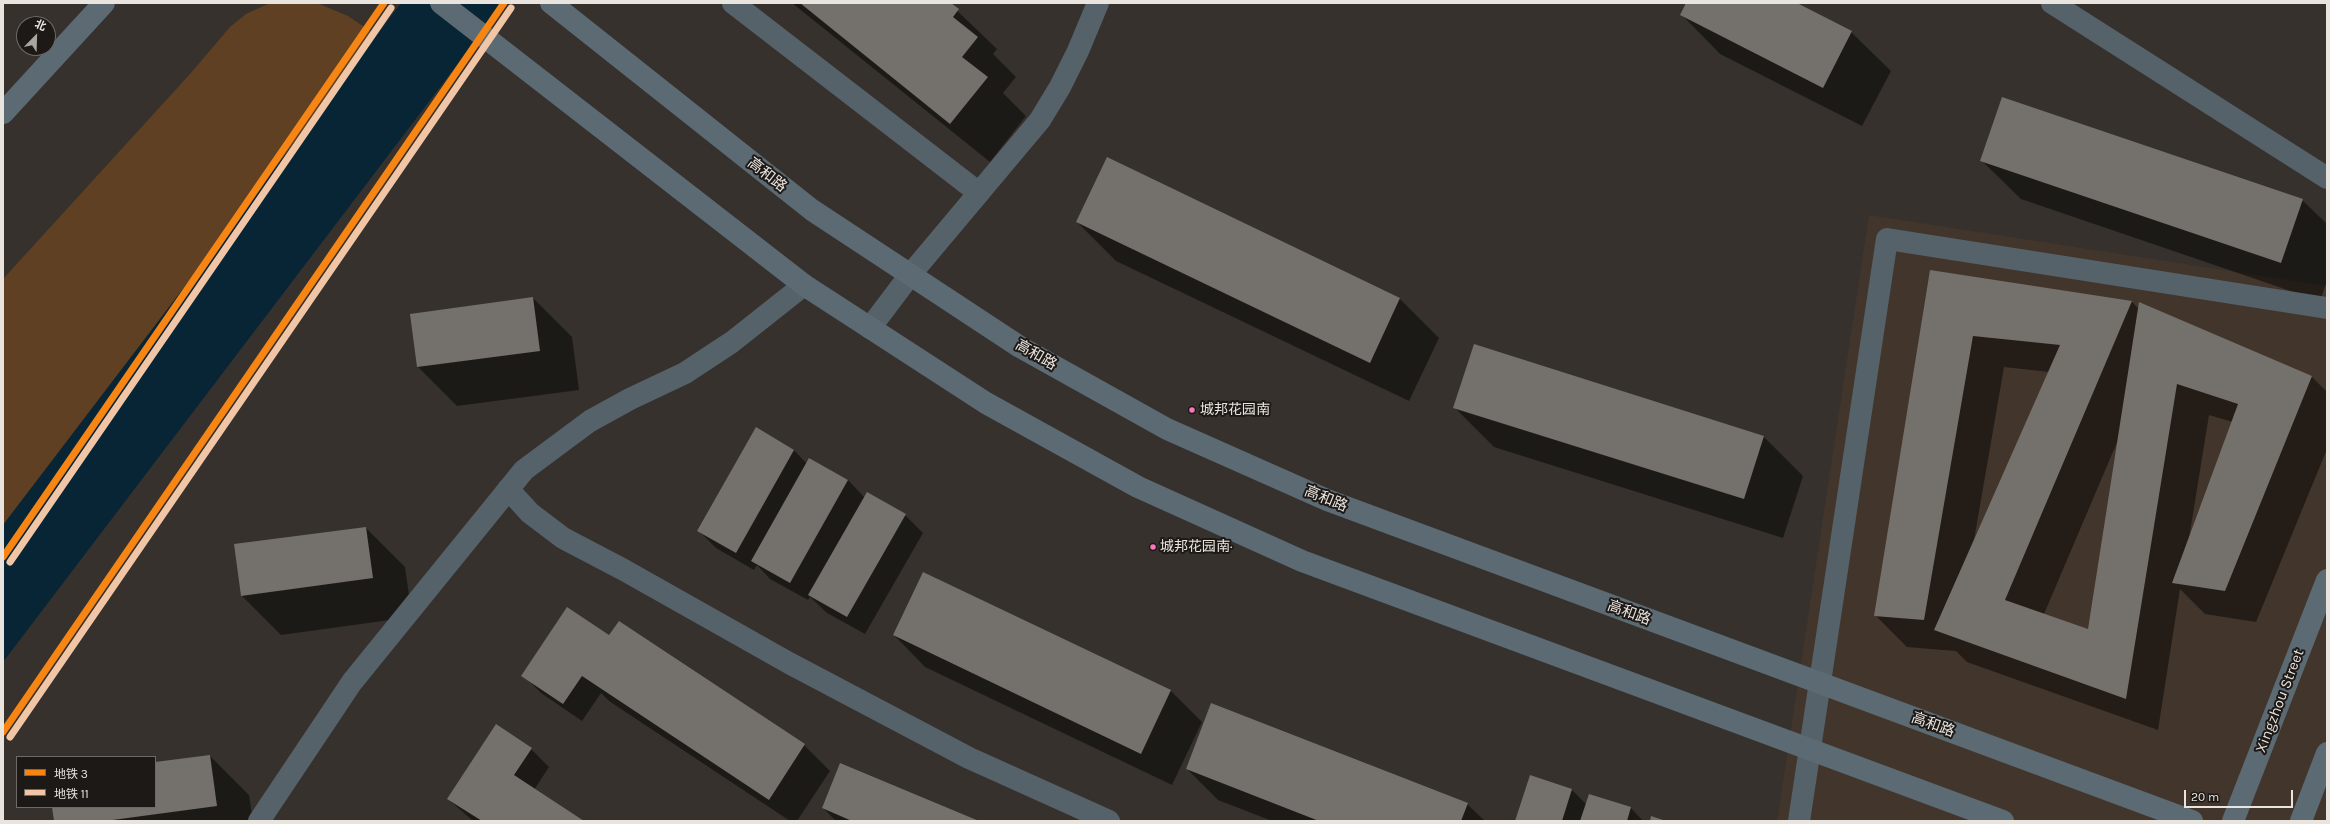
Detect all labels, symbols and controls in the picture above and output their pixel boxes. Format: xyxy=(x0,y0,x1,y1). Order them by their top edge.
north arrow xyxy=(16,16,56,56)
text: 北 xyxy=(33,17,48,34)
street label: 高和路 xyxy=(744,154,790,196)
street label: 高和路 xyxy=(1012,336,1060,374)
place label: 城邦花园南 xyxy=(1200,402,1270,418)
marker: 城邦花园南 xyxy=(1187,405,1197,415)
street label: 高和路 xyxy=(1302,482,1350,516)
place label: 城邦花园南· xyxy=(1160,539,1232,555)
marker: 城邦花园南· xyxy=(1148,542,1158,552)
street label: 高和路 xyxy=(1605,597,1653,629)
street label: Xingzhou Street xyxy=(2252,647,2308,755)
street label: 高和路 xyxy=(1909,709,1957,741)
legend xyxy=(16,756,156,808)
text: 地铁 3 xyxy=(54,767,88,781)
scale bar xyxy=(2186,782,2295,808)
text: 地铁 11 xyxy=(54,787,89,801)
text: 20 m xyxy=(2191,790,2219,804)

